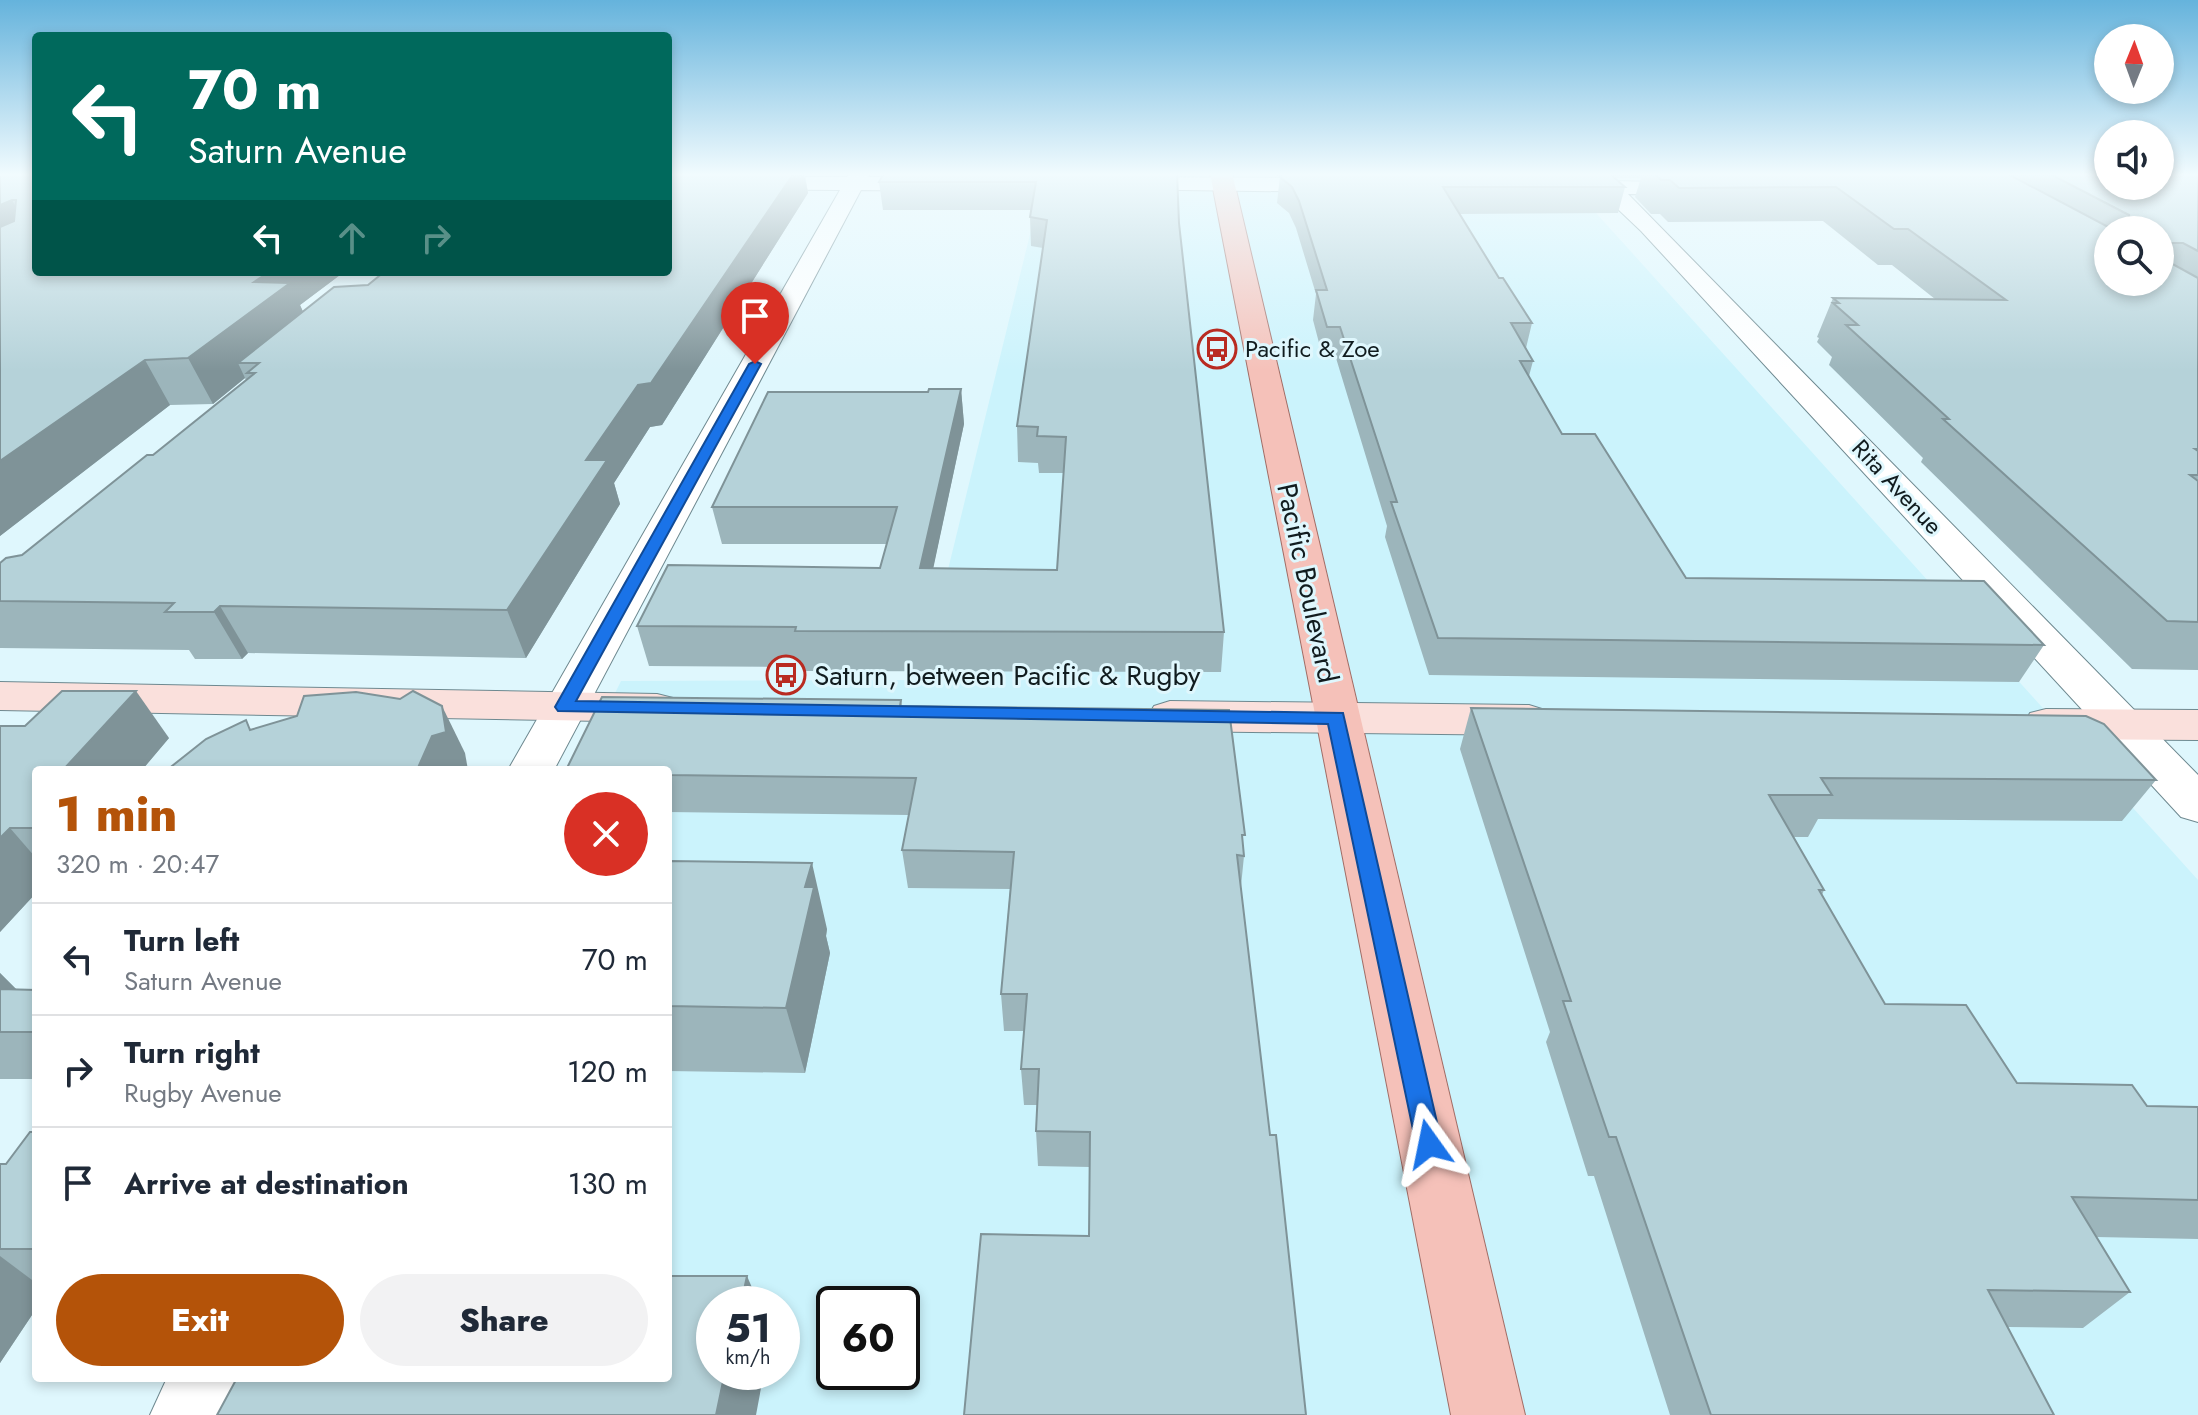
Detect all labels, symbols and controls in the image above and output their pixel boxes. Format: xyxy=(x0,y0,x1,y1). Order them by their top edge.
north arrow xyxy=(2094,24,2174,104)
map controls xyxy=(2094,24,2174,296)
text: 70 m xyxy=(188,49,322,130)
icon: left xyxy=(56,64,160,168)
button: sound xyxy=(2094,120,2174,200)
text: Saturn Avenue xyxy=(188,124,407,176)
icon: left xyxy=(246,216,290,260)
icon: ahead xyxy=(330,216,374,260)
icon: right xyxy=(414,216,458,260)
button: search xyxy=(2094,216,2174,296)
pin xyxy=(721,282,789,364)
icon: arrive xyxy=(733,294,777,338)
bus stop icon: Pacific & Zoe xyxy=(1196,328,1238,370)
place label: Pacific & Zoe xyxy=(1245,331,1380,366)
street label: Rita Avenue xyxy=(1844,431,1951,542)
street label: Pacific Boulevard xyxy=(1266,479,1349,687)
bus stop icon: Saturn, between Pacific & Rugby xyxy=(765,654,807,696)
place label: Saturn, between Pacific & Rugby xyxy=(814,655,1201,696)
text: 1 min xyxy=(56,780,177,849)
button: close xyxy=(564,792,648,876)
text: 320 m · 20:47 xyxy=(56,845,219,883)
text: Turn left xyxy=(124,919,239,962)
icon: left xyxy=(56,937,100,981)
text: 70 m xyxy=(582,938,648,981)
text: Saturn Avenue xyxy=(124,962,282,1000)
text: Turn right xyxy=(124,1031,260,1074)
icon: right xyxy=(56,1049,100,1093)
text: 120 m xyxy=(567,1050,648,1093)
text: Rugby Avenue xyxy=(124,1074,282,1112)
position arrow xyxy=(1387,1102,1471,1186)
icon: arrive xyxy=(56,1161,100,1205)
text: Arrive at destination xyxy=(124,1162,409,1205)
text: 130 m xyxy=(568,1162,648,1205)
button: Exit xyxy=(56,1274,344,1366)
button: Share xyxy=(360,1274,648,1366)
speed limit sign: 60 xyxy=(816,1286,920,1390)
text: 51 xyxy=(725,1299,771,1357)
text: km/h xyxy=(725,1343,771,1372)

